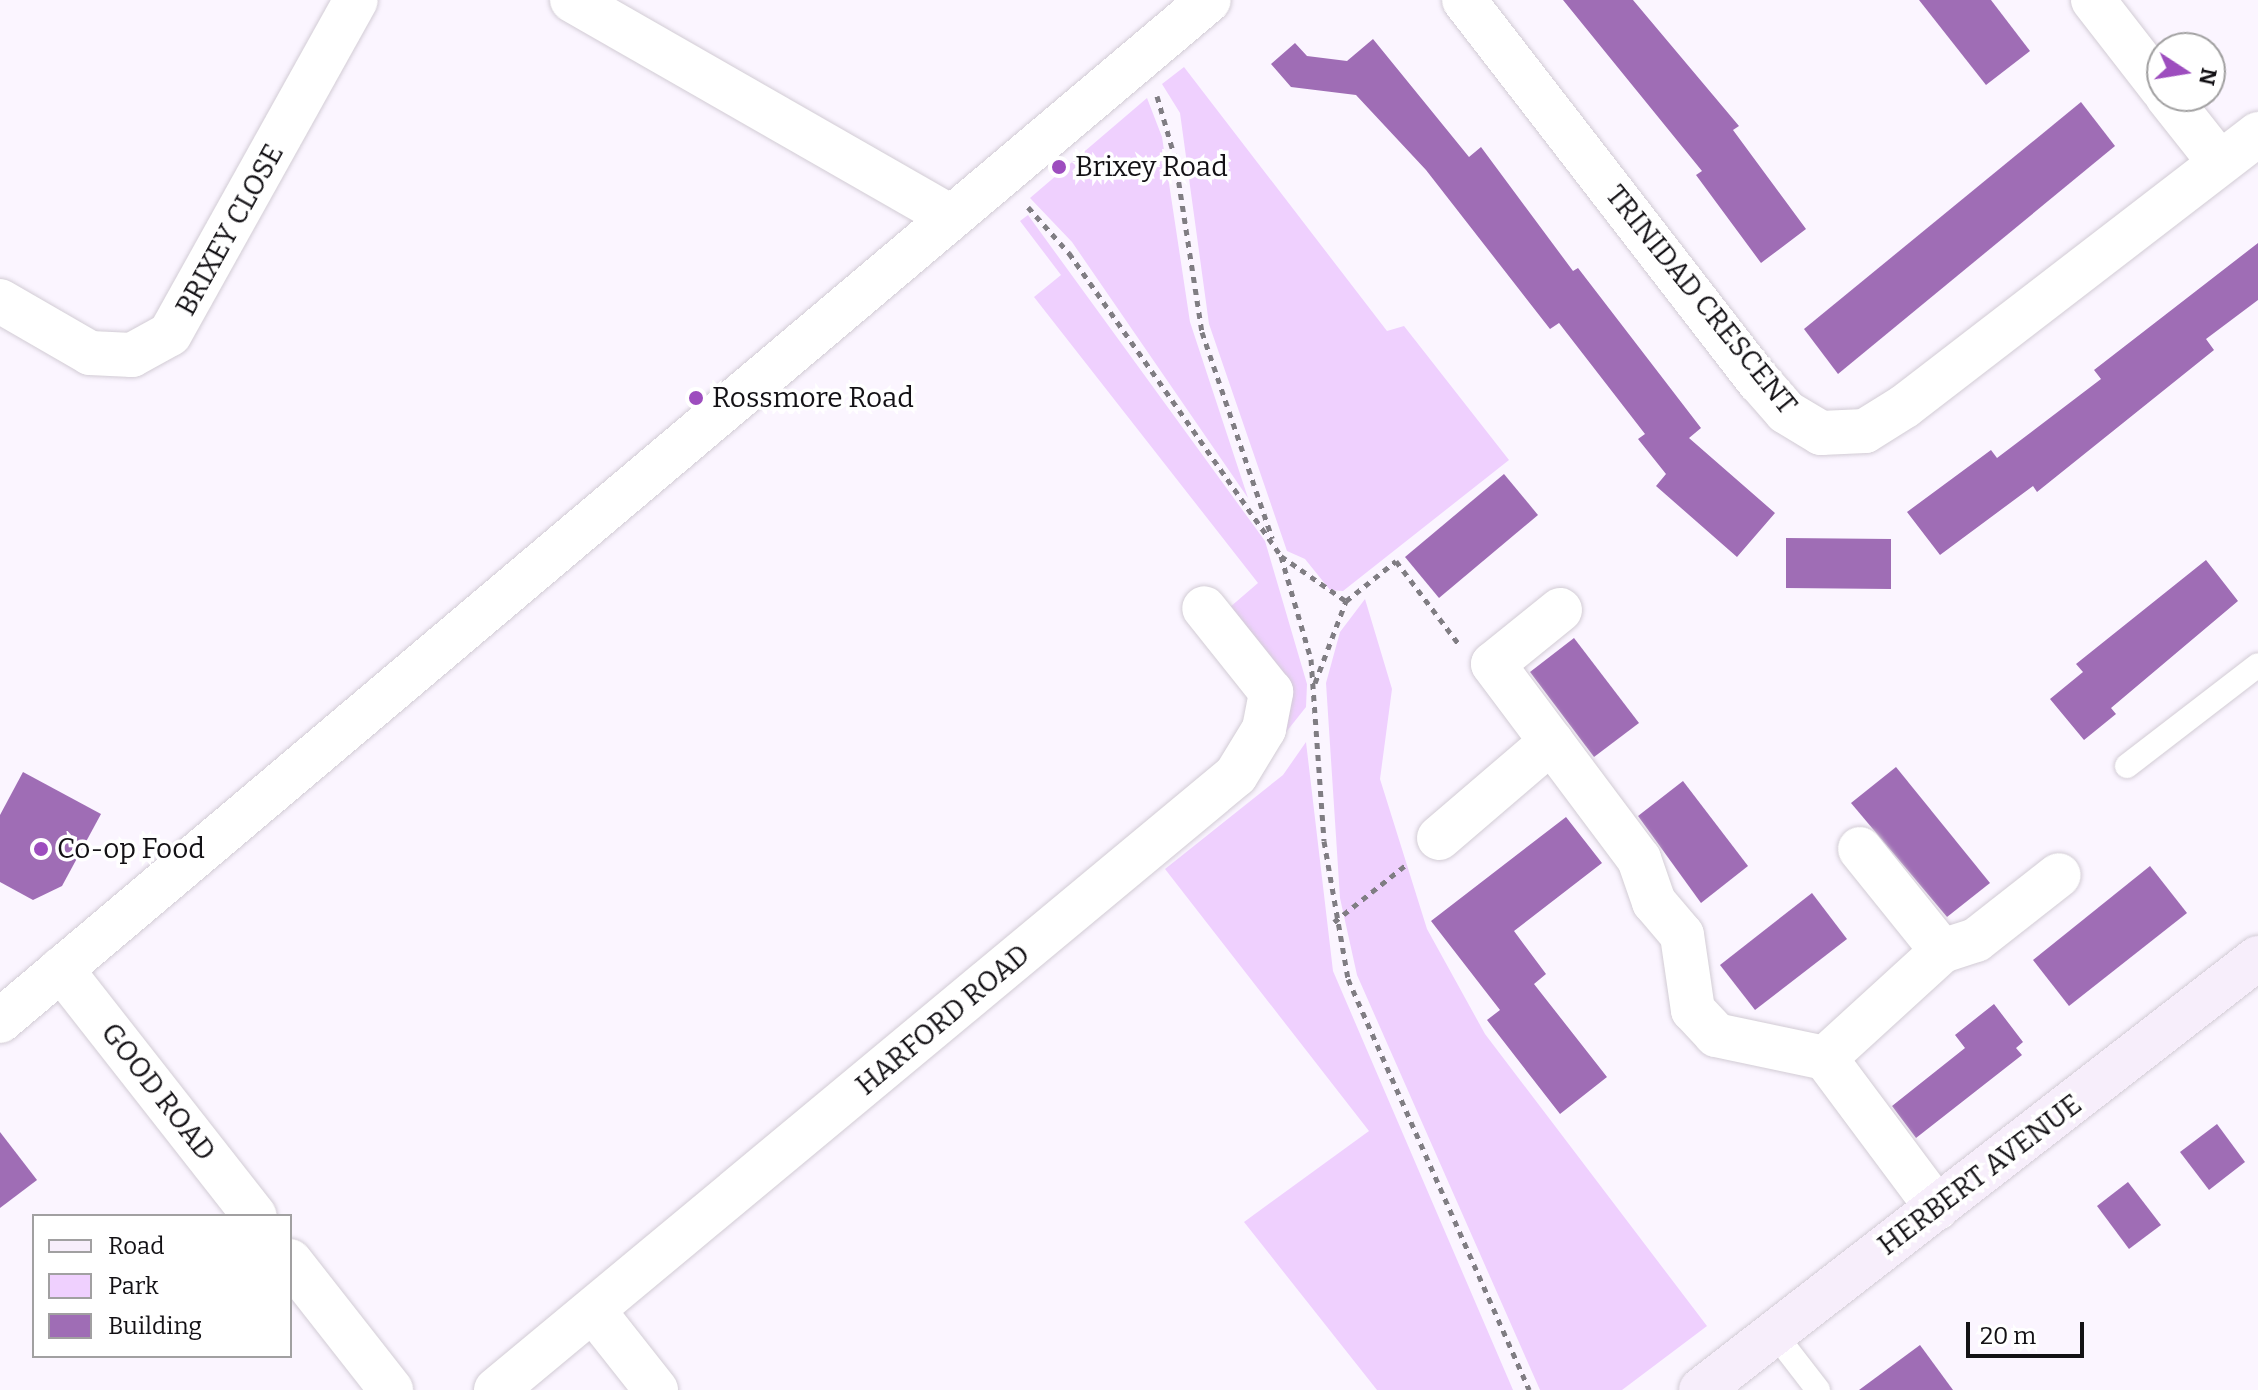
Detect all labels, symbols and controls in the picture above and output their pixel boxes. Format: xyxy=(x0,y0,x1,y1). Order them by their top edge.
north arrow xyxy=(2146,32,2226,112)
text: N xyxy=(2193,66,2223,88)
street label: BRIXEY CLOSE xyxy=(169,139,291,321)
place label: Brixey Road xyxy=(1075,150,1228,184)
marker: Brixey Road xyxy=(1050,158,1068,176)
street label: TRINIDAD CRESCENT xyxy=(1598,179,1804,421)
place label: Rossmore Road xyxy=(712,381,914,415)
marker: Rossmore Road xyxy=(687,389,705,407)
place label: Co-op Food xyxy=(57,832,205,866)
marker: Co-op Food xyxy=(32,840,50,858)
street label: HARFORD ROAD xyxy=(849,938,1037,1102)
street label: GOOD ROAD xyxy=(94,1017,222,1167)
street label: HERBERT AVENUE xyxy=(1872,1088,2088,1262)
legend xyxy=(32,1214,292,1358)
text: Road xyxy=(108,1232,164,1260)
text: Park xyxy=(108,1272,159,1300)
scale bar xyxy=(1970,1306,2088,1356)
text: Building xyxy=(108,1312,202,1340)
text: 20 m xyxy=(1980,1322,2036,1350)

